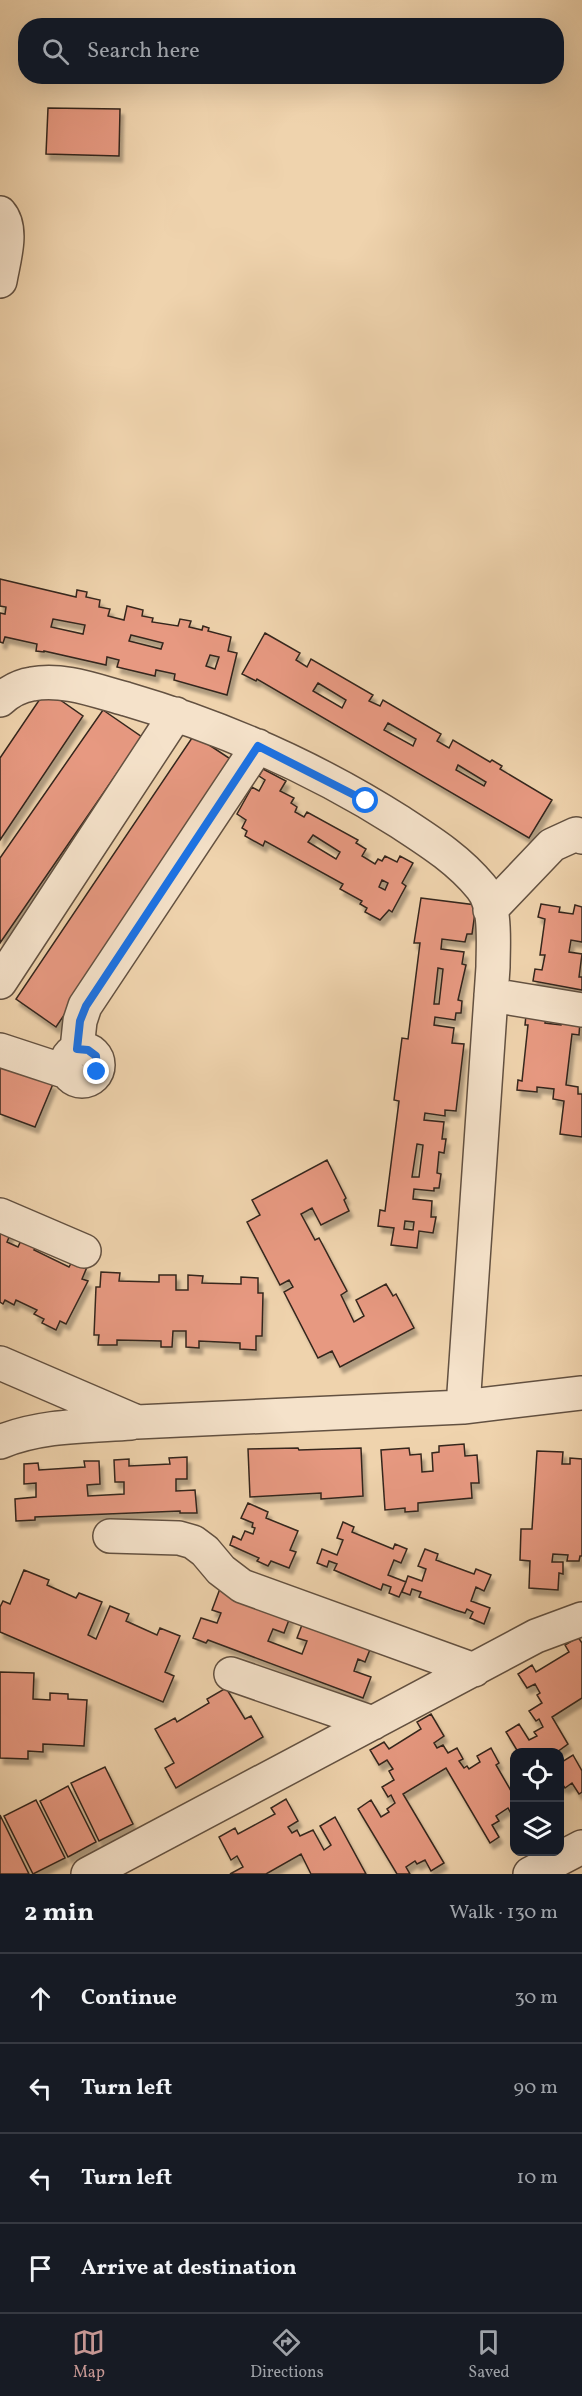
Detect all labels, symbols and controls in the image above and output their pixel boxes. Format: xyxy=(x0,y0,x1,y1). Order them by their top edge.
search box xyxy=(18,18,564,84)
icon: search xyxy=(39,35,72,68)
text: Search here xyxy=(87,36,200,67)
route start xyxy=(352,787,378,813)
route end xyxy=(83,1058,109,1084)
map controls xyxy=(510,1748,564,1856)
button: locate xyxy=(510,1748,564,1802)
button: layers xyxy=(510,1802,564,1856)
text: 2 min xyxy=(24,1895,94,1931)
text: Walk · 130 m xyxy=(449,1899,558,1927)
icon: ahead xyxy=(24,1982,57,2015)
text: Continue xyxy=(81,1983,177,2014)
text: 30 m xyxy=(514,1984,558,2012)
icon: left xyxy=(24,2072,57,2105)
text: Turn left xyxy=(81,2073,172,2104)
text: 90 m xyxy=(514,2074,558,2102)
icon: left xyxy=(24,2162,57,2195)
text: Turn left xyxy=(81,2163,172,2194)
text: 10 m xyxy=(517,2164,558,2192)
icon: arrive xyxy=(24,2252,57,2285)
text: Arrive at destination xyxy=(81,2253,297,2284)
tab: Map xyxy=(72,2326,105,2384)
tab: Directions xyxy=(250,2326,324,2384)
tab: Saved xyxy=(468,2326,510,2384)

